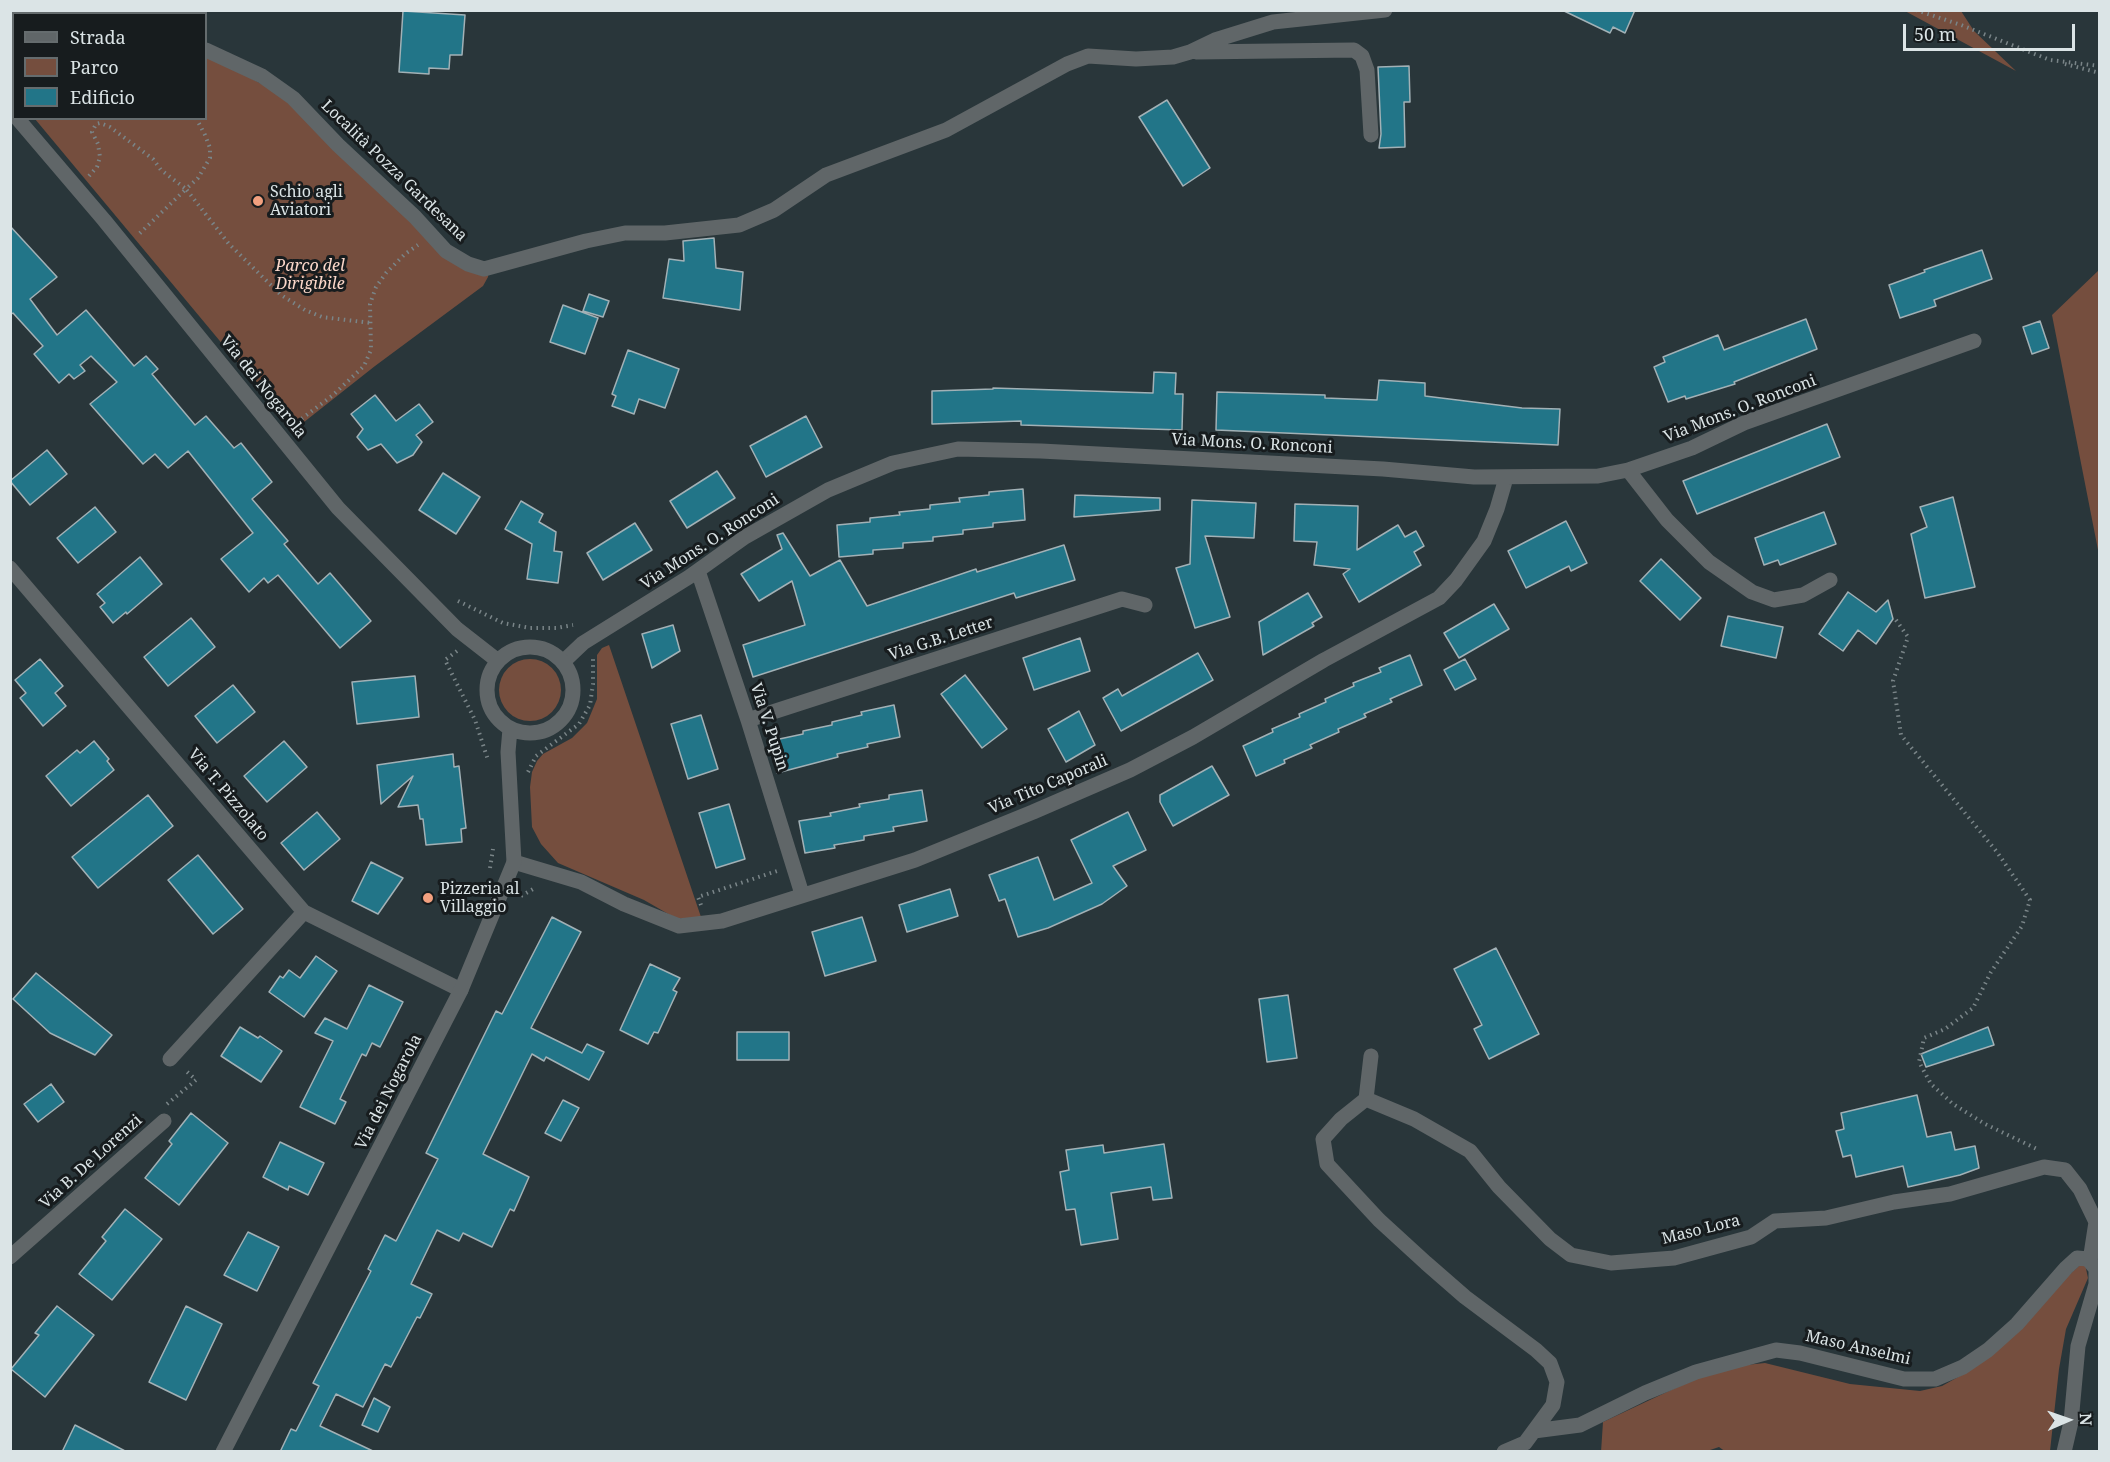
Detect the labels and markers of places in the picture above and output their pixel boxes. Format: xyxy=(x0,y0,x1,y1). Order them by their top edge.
place label: Schio agli Aviatori xyxy=(270,182,343,220)
marker: Schio agli Aviatori xyxy=(251,194,265,208)
place label: Pizzeria al Villaggio xyxy=(440,879,519,917)
marker: Pizzeria al Villaggio xyxy=(421,891,435,905)

